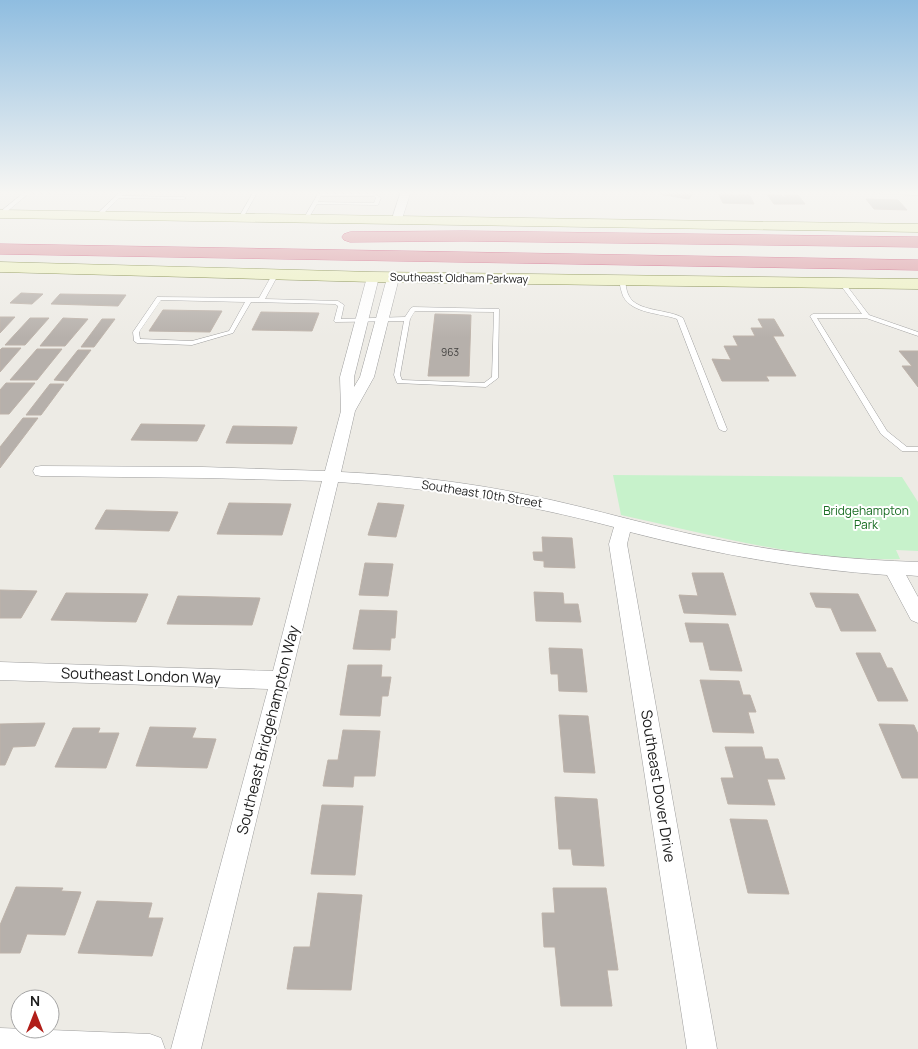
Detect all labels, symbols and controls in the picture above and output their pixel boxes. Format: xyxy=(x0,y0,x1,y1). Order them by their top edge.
street label: Southeast Oldham Parkway xyxy=(390,269,529,286)
house number: 963 xyxy=(441,345,459,359)
street label: Southeast 10th Street xyxy=(420,476,544,511)
park label: Bridgehampton Park xyxy=(823,502,909,533)
street label: Southeast Bridgehampton Way xyxy=(231,623,304,837)
street label: Southeast London Way xyxy=(61,662,221,689)
street label: Southeast Dover Drive xyxy=(636,708,681,864)
north arrow xyxy=(10,989,60,1039)
text: N xyxy=(30,991,40,1010)

